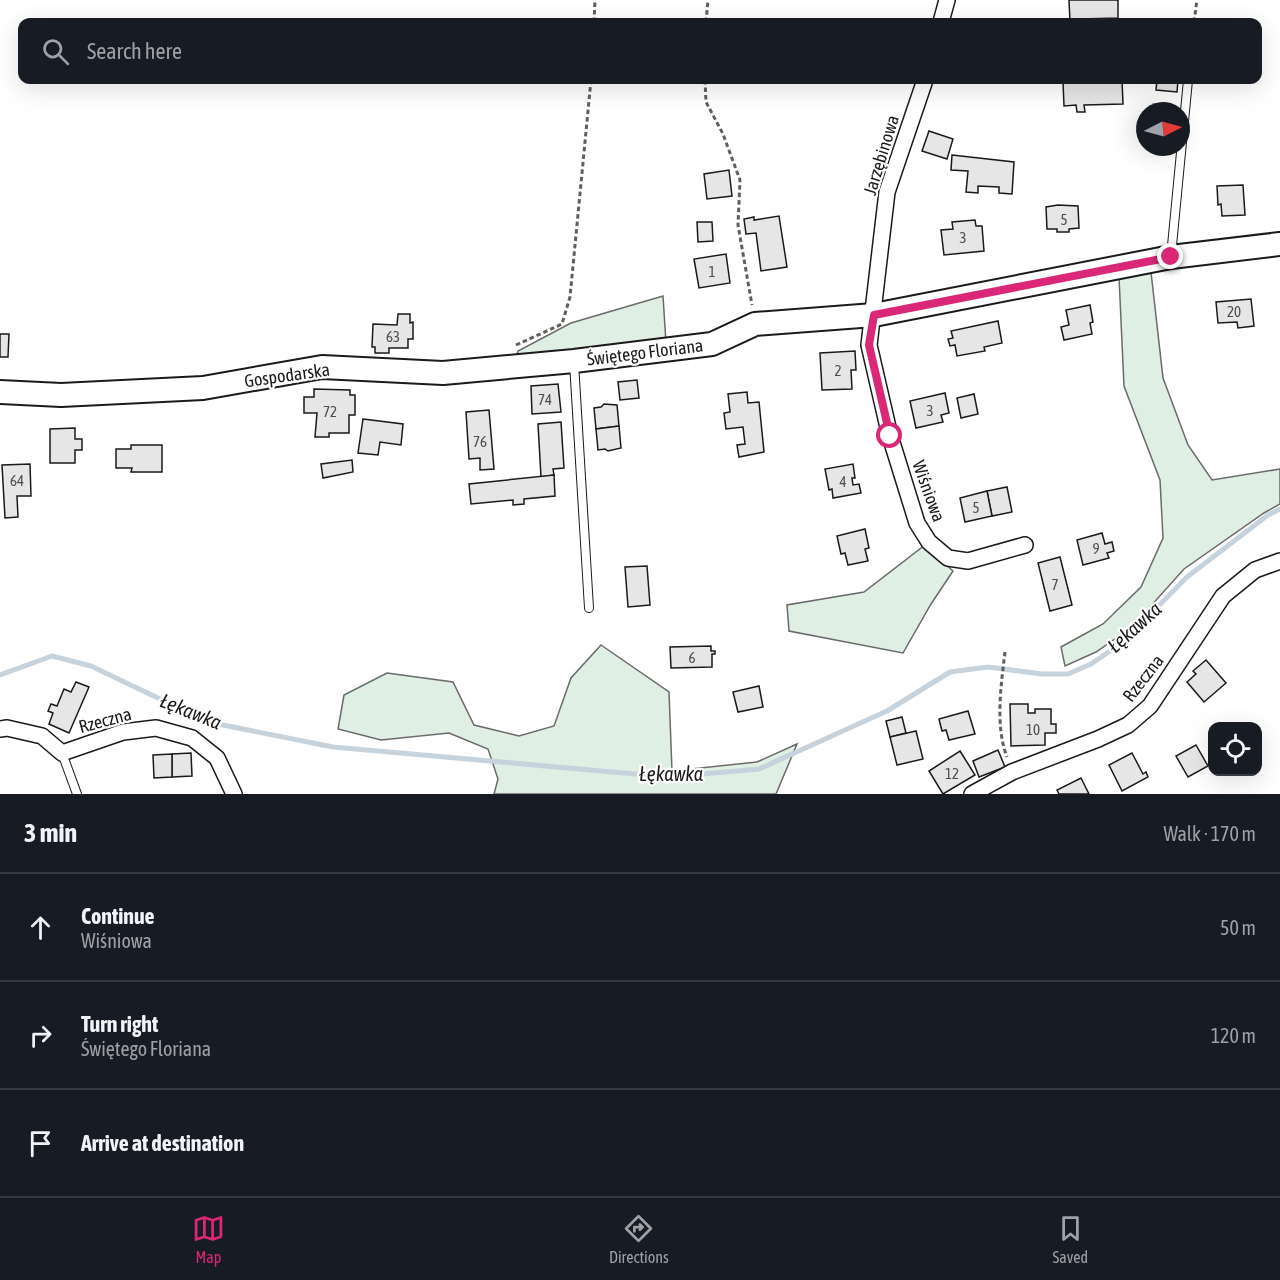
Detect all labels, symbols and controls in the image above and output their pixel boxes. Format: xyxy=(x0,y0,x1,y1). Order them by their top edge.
search box xyxy=(18,18,1262,84)
icon: search xyxy=(39,35,72,68)
text: Search here xyxy=(87,38,182,64)
north arrow xyxy=(1136,102,1190,156)
street label: Jarzębinowa xyxy=(859,112,903,198)
house number: 5 xyxy=(1060,211,1068,228)
house number: 3 xyxy=(959,229,967,246)
route end xyxy=(1157,243,1183,269)
house number: 1 xyxy=(708,263,716,280)
house number: 20 xyxy=(1227,303,1241,320)
house number: 63 xyxy=(386,328,400,345)
street label: Świętego Floriana xyxy=(586,334,704,370)
street label: Gospodarska xyxy=(243,359,331,391)
house number: 2 xyxy=(834,362,842,379)
house number: 74 xyxy=(538,391,552,408)
house number: 3 xyxy=(926,402,934,419)
house number: 72 xyxy=(323,403,337,420)
route start xyxy=(876,422,902,448)
house number: 76 xyxy=(473,433,487,450)
street label: Wiśniowa xyxy=(908,458,950,524)
house number: 64 xyxy=(10,472,24,489)
house number: 4 xyxy=(839,473,847,490)
house number: 5 xyxy=(972,499,980,516)
house number: 9 xyxy=(1092,540,1100,557)
house number: 7 xyxy=(1051,576,1059,593)
water label: Łękawka xyxy=(1102,597,1166,657)
house number: 6 xyxy=(688,649,696,666)
street label: Rzeczna xyxy=(1118,650,1168,706)
water label: Łękawka xyxy=(157,688,225,734)
street label: Rzeczna xyxy=(76,703,134,737)
house number: 10 xyxy=(1026,721,1040,738)
map controls xyxy=(1208,722,1262,776)
button: locate xyxy=(1208,722,1262,776)
water label: Łękawka xyxy=(639,762,703,785)
house number: 12 xyxy=(945,765,959,782)
text: 3 min xyxy=(24,818,77,848)
text: Walk · 170 m xyxy=(1164,822,1256,845)
text: Continue xyxy=(81,903,155,929)
icon: ahead xyxy=(24,911,57,944)
text: 50 m xyxy=(1220,916,1256,939)
text: Wiśniowa xyxy=(81,929,152,952)
text: Turn right xyxy=(81,1011,158,1037)
icon: right xyxy=(24,1019,57,1052)
text: 120 m xyxy=(1211,1024,1256,1047)
text: Świętego Floriana xyxy=(81,1037,211,1060)
icon: arrive xyxy=(24,1127,57,1160)
text: Arrive at destination xyxy=(81,1130,244,1156)
tab: Map xyxy=(192,1212,225,1266)
tab: Directions xyxy=(609,1212,669,1266)
tab: Saved xyxy=(1053,1212,1088,1266)

